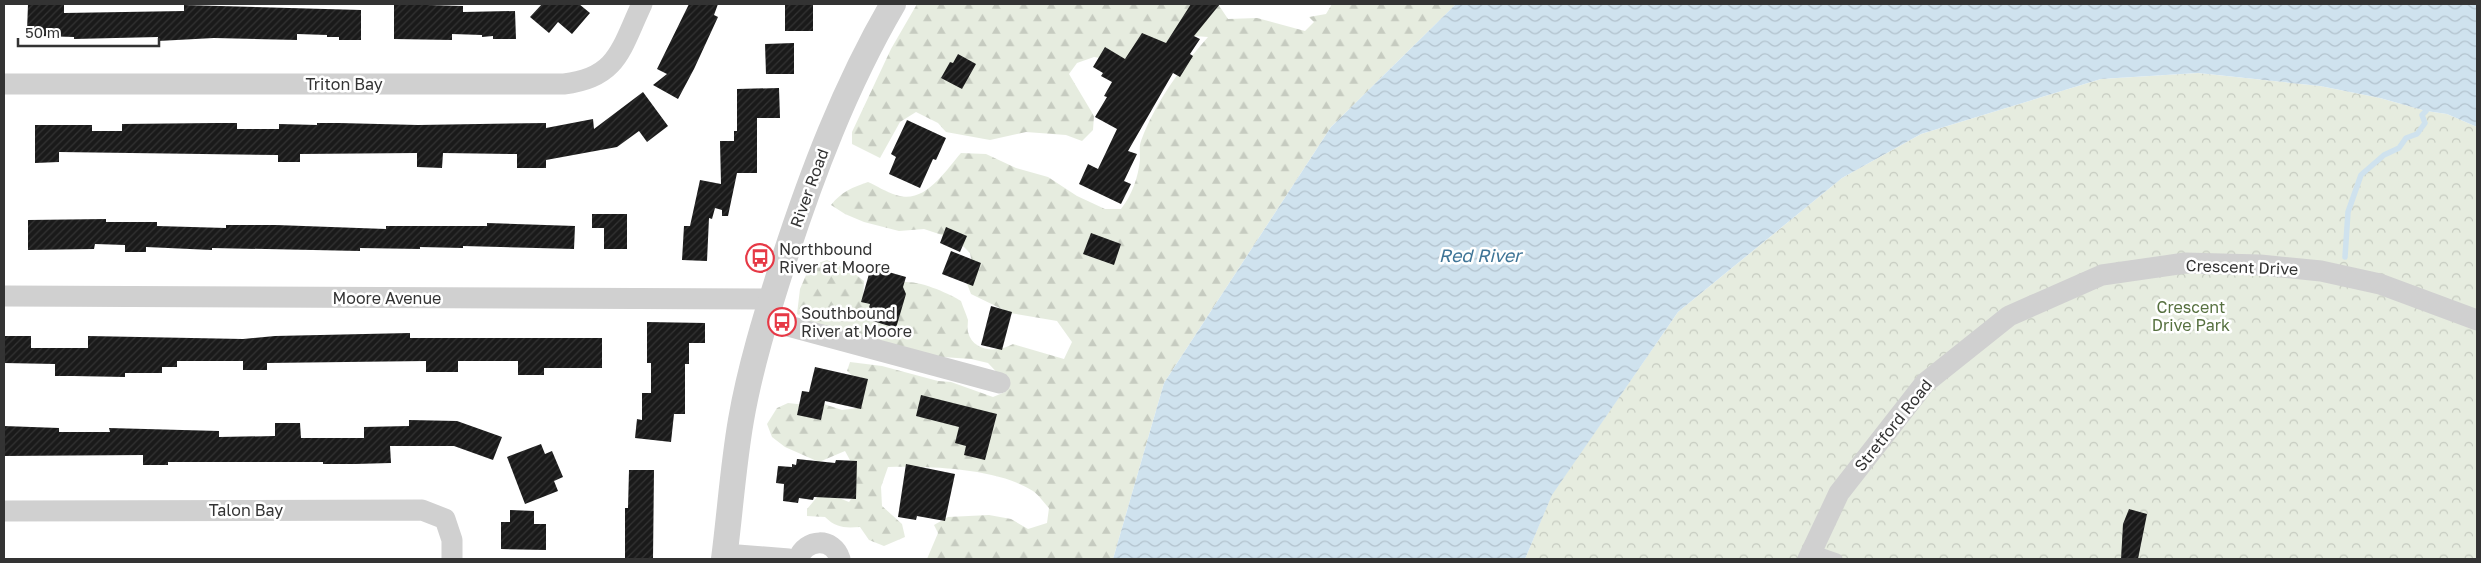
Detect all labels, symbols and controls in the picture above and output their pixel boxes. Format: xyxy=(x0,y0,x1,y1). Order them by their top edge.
scale bar xyxy=(18,15,159,47)
text: 50 m xyxy=(25,23,60,41)
street label: Triton Bay xyxy=(305,74,383,94)
street label: River Road xyxy=(785,146,833,230)
place label: Northbound River at Moore xyxy=(779,239,890,277)
bus stop icon: Northbound River at Moore xyxy=(745,243,775,273)
water label: Red River xyxy=(1439,244,1524,266)
street label: Crescent Drive xyxy=(2185,255,2299,279)
street label: Moore Avenue xyxy=(333,288,441,308)
park label: Crescent Drive Park xyxy=(2152,297,2230,335)
place label: Southbound River at Moore xyxy=(801,303,912,341)
bus stop icon: Southbound River at Moore xyxy=(767,307,797,337)
street label: Stretford Road xyxy=(1850,375,1936,475)
street label: Talon Bay xyxy=(209,500,283,520)

